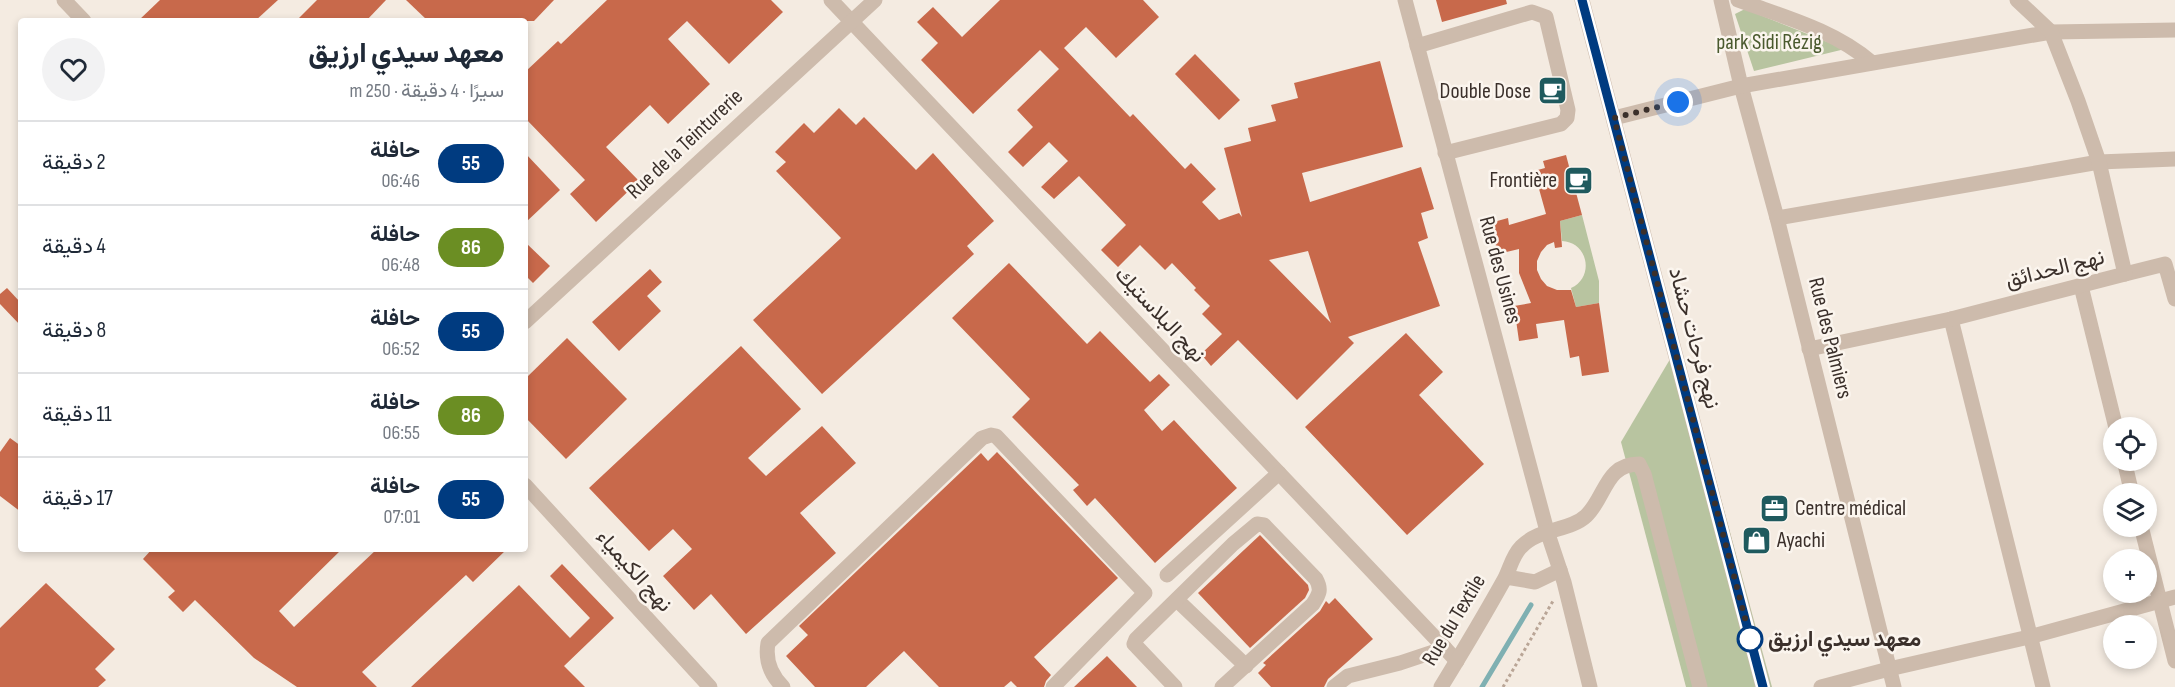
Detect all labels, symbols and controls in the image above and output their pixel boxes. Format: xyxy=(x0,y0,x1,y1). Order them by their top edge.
park label: park Sidi Rézig xyxy=(1716,29,1822,56)
text: معهد سيدي ارزيق xyxy=(308,37,504,70)
button: heart xyxy=(42,38,105,101)
cafe icon: Double Dose xyxy=(1536,75,1568,107)
place label: Double Dose xyxy=(1440,78,1531,105)
text: سيرًا · 4 دقيقة · 250 m xyxy=(350,79,504,103)
street label: Rue de la Teinturerie xyxy=(621,83,749,205)
your location xyxy=(1663,87,1693,117)
text: حافلة xyxy=(370,137,420,164)
text: 2 دقيقة xyxy=(42,149,106,176)
text: 55 xyxy=(462,151,480,176)
cafe icon: Frontière xyxy=(1562,164,1594,196)
place label: Frontière xyxy=(1490,167,1557,194)
text: 06:46 xyxy=(381,169,420,193)
street label: Rue des Usines xyxy=(1473,213,1527,327)
text: حافلة xyxy=(370,221,420,248)
text: 4 دقيقة xyxy=(42,233,106,260)
text: 86 xyxy=(461,235,481,260)
street label: نهج الحدائق xyxy=(2003,244,2107,294)
text: 06:48 xyxy=(381,253,420,277)
street label: نهج البلاستيك xyxy=(1109,261,1211,369)
street label: نهج فرحات حشاد xyxy=(1662,264,1726,412)
street label: Rue des Palmiers xyxy=(1802,275,1858,401)
text: حافلة xyxy=(370,305,420,332)
text: 8 دقيقة xyxy=(42,317,106,344)
text: 55 xyxy=(462,319,480,344)
text: 06:52 xyxy=(382,337,420,361)
text: حافلة xyxy=(370,389,420,416)
text: 11 دقيقة xyxy=(42,401,112,428)
text: 86 xyxy=(461,403,481,428)
map controls xyxy=(2103,417,2157,669)
button: locate xyxy=(2103,417,2157,471)
text: 06:55 xyxy=(383,421,420,445)
text: حافلة xyxy=(370,473,420,500)
button: layers xyxy=(2103,483,2157,537)
text: 17 دقيقة xyxy=(42,485,113,512)
text: 55 xyxy=(462,487,480,512)
office icon: Centre médical xyxy=(1758,492,1790,524)
place label: Centre médical xyxy=(1795,495,1906,522)
text: 07:01 xyxy=(384,505,420,529)
street label: نهج الكيمياء xyxy=(590,524,678,618)
shop icon: Ayachi xyxy=(1740,524,1772,556)
place label: Ayachi xyxy=(1776,527,1825,554)
button: + xyxy=(2103,549,2157,603)
street label: Rue du Textile xyxy=(1416,569,1492,671)
button: − xyxy=(2103,615,2157,669)
marker: معهد سيدي ارزيق xyxy=(1737,626,1763,652)
place label: معهد سيدي ارزيق xyxy=(1768,626,1921,657)

